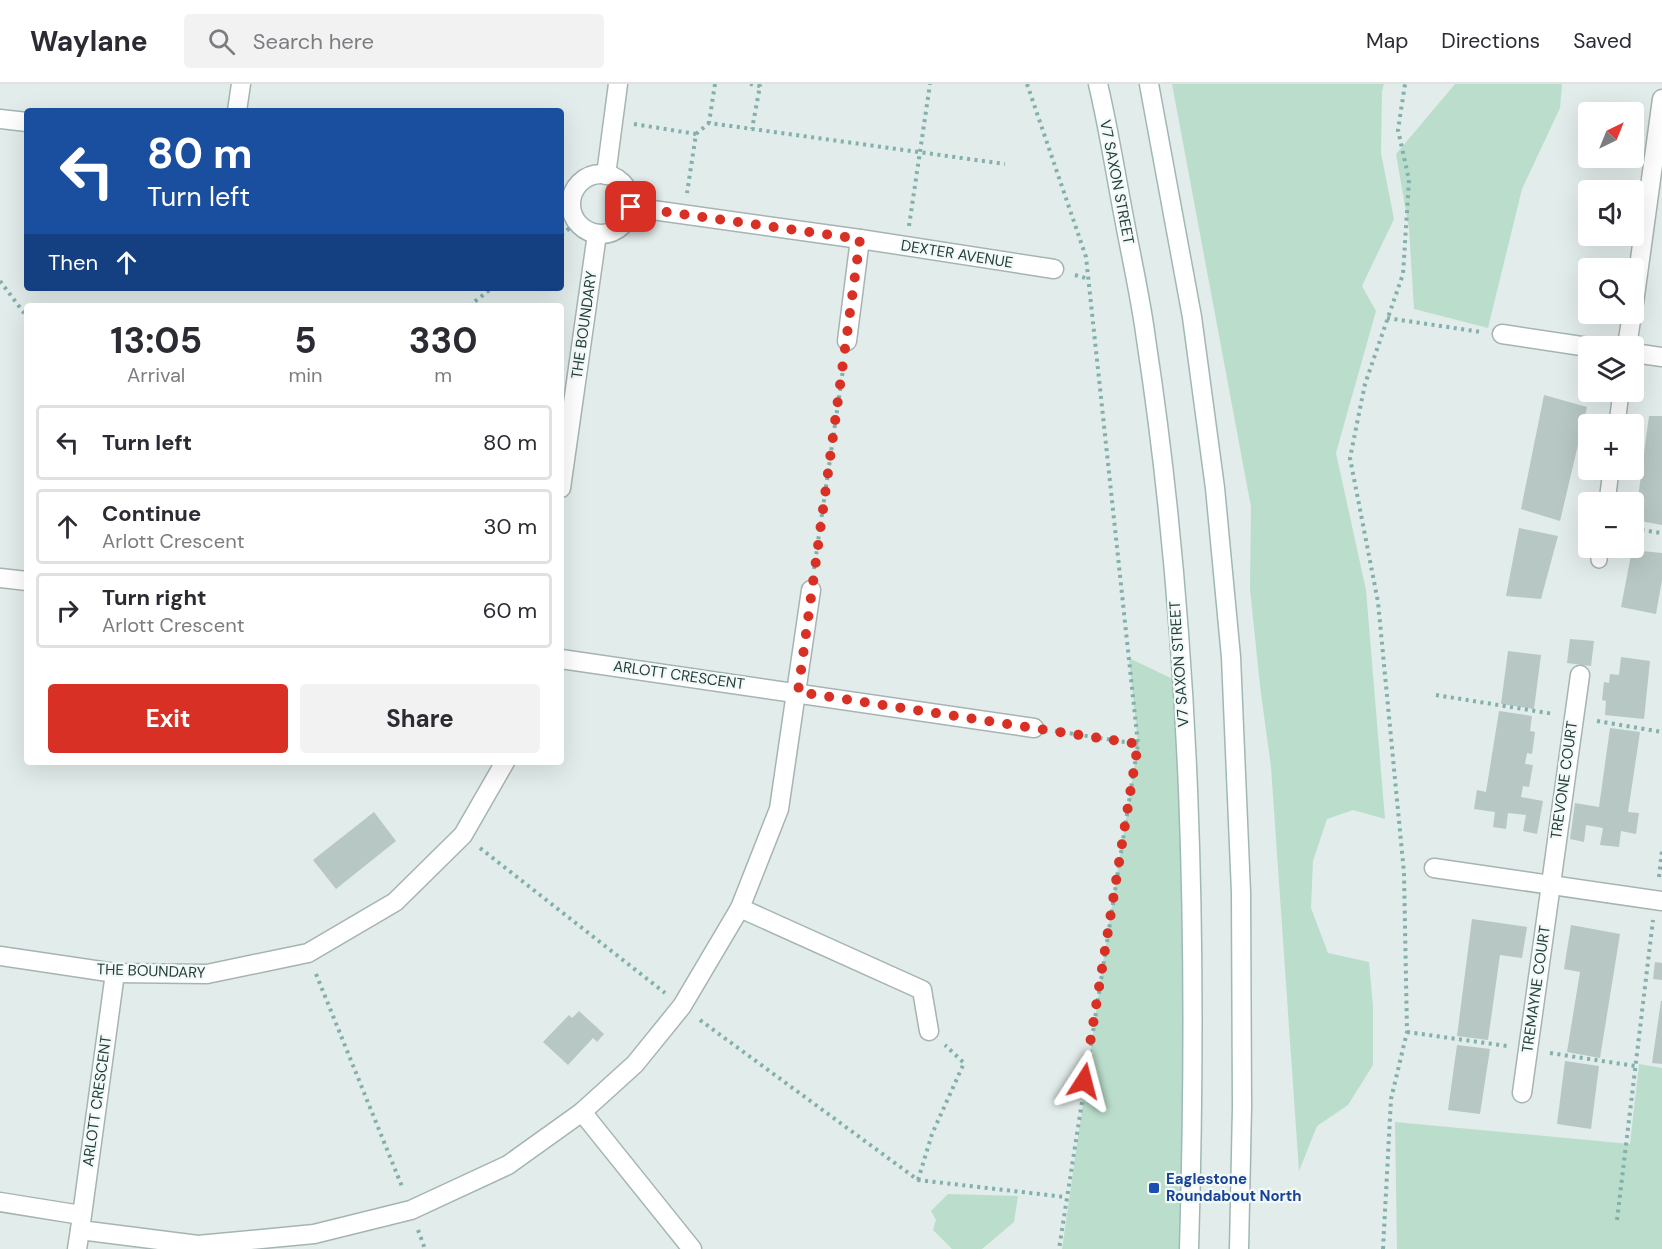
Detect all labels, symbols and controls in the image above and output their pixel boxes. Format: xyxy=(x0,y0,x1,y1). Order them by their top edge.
search box xyxy=(184,14,604,68)
text: Waylane xyxy=(30,23,148,60)
icon: search xyxy=(205,25,238,58)
text: Search here xyxy=(253,27,374,56)
text: Map xyxy=(1366,27,1408,55)
text: Directions xyxy=(1441,27,1540,55)
text: Saved xyxy=(1573,27,1632,55)
north arrow xyxy=(1578,102,1644,168)
map controls xyxy=(1578,102,1644,558)
street label: V7 SAXON STREET xyxy=(1095,118,1139,246)
text: 80 m xyxy=(147,126,253,181)
icon: left xyxy=(48,132,126,210)
text: Turn left xyxy=(147,179,250,214)
button: sound xyxy=(1578,180,1644,246)
pin xyxy=(605,181,656,232)
icon: arrive xyxy=(614,190,647,223)
street label: DEXTER AVENUE xyxy=(899,235,1015,273)
icon: ahead xyxy=(110,246,143,279)
text: Then xyxy=(48,248,98,277)
button: search xyxy=(1578,258,1644,324)
street label: THE BOUNDARY xyxy=(567,270,602,380)
text: 13:05 xyxy=(110,317,202,364)
text: 5 xyxy=(294,317,317,364)
text: 330 xyxy=(409,317,478,364)
button: layers xyxy=(1578,336,1644,402)
text: Arrival xyxy=(127,362,185,388)
text: min xyxy=(288,362,323,388)
text: m xyxy=(434,362,452,388)
button: + xyxy=(1578,414,1644,480)
icon: left xyxy=(51,426,84,459)
text: Turn left xyxy=(102,428,192,457)
text: 80 m xyxy=(483,428,537,457)
button: − xyxy=(1578,492,1644,558)
text: Continue xyxy=(102,499,201,528)
icon: ahead xyxy=(51,510,84,543)
text: 30 m xyxy=(483,512,537,541)
text: Arlott Crescent xyxy=(102,528,244,554)
text: Turn right xyxy=(102,583,207,612)
icon: right xyxy=(51,594,84,627)
text: 60 m xyxy=(483,596,537,625)
street label: V7 SAXON STREET xyxy=(1165,600,1193,728)
text: Arlott Crescent xyxy=(102,612,244,638)
street label: ARLOTT CRESCENT xyxy=(612,656,746,694)
button: Exit xyxy=(48,684,288,753)
button: Share xyxy=(300,684,540,753)
street label: TREVONE COURT xyxy=(1546,719,1582,841)
street label: TREMAYNE COURT xyxy=(1517,924,1555,1054)
street label: THE BOUNDARY xyxy=(96,959,206,983)
street label: ARLOTT CRESCENT xyxy=(78,1034,116,1168)
position arrow xyxy=(1052,1049,1116,1113)
place label: Eaglestone Roundabout North xyxy=(1166,1169,1302,1206)
marker: Eaglestone Roundabout North xyxy=(1147,1181,1161,1195)

